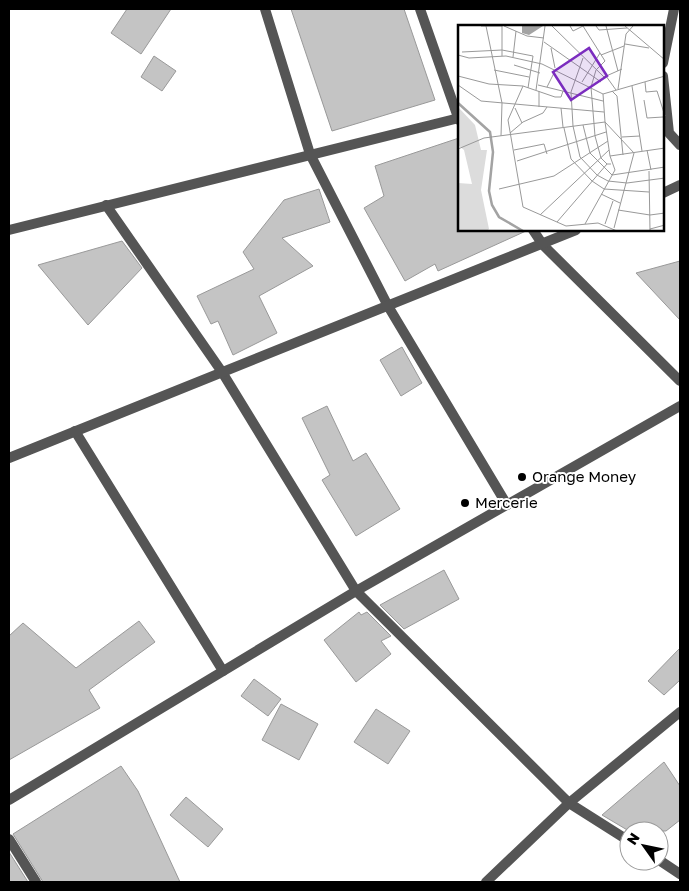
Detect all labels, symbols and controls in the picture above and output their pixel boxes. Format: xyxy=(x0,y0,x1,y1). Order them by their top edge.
inset map xyxy=(458,25,664,231)
place label: Orange Money xyxy=(532,467,637,485)
marker: Orange Money xyxy=(516,471,528,483)
place label: Mercerie xyxy=(475,493,538,511)
marker: Mercerie xyxy=(459,497,471,509)
north arrow xyxy=(619,821,669,871)
text: N xyxy=(623,830,643,848)

